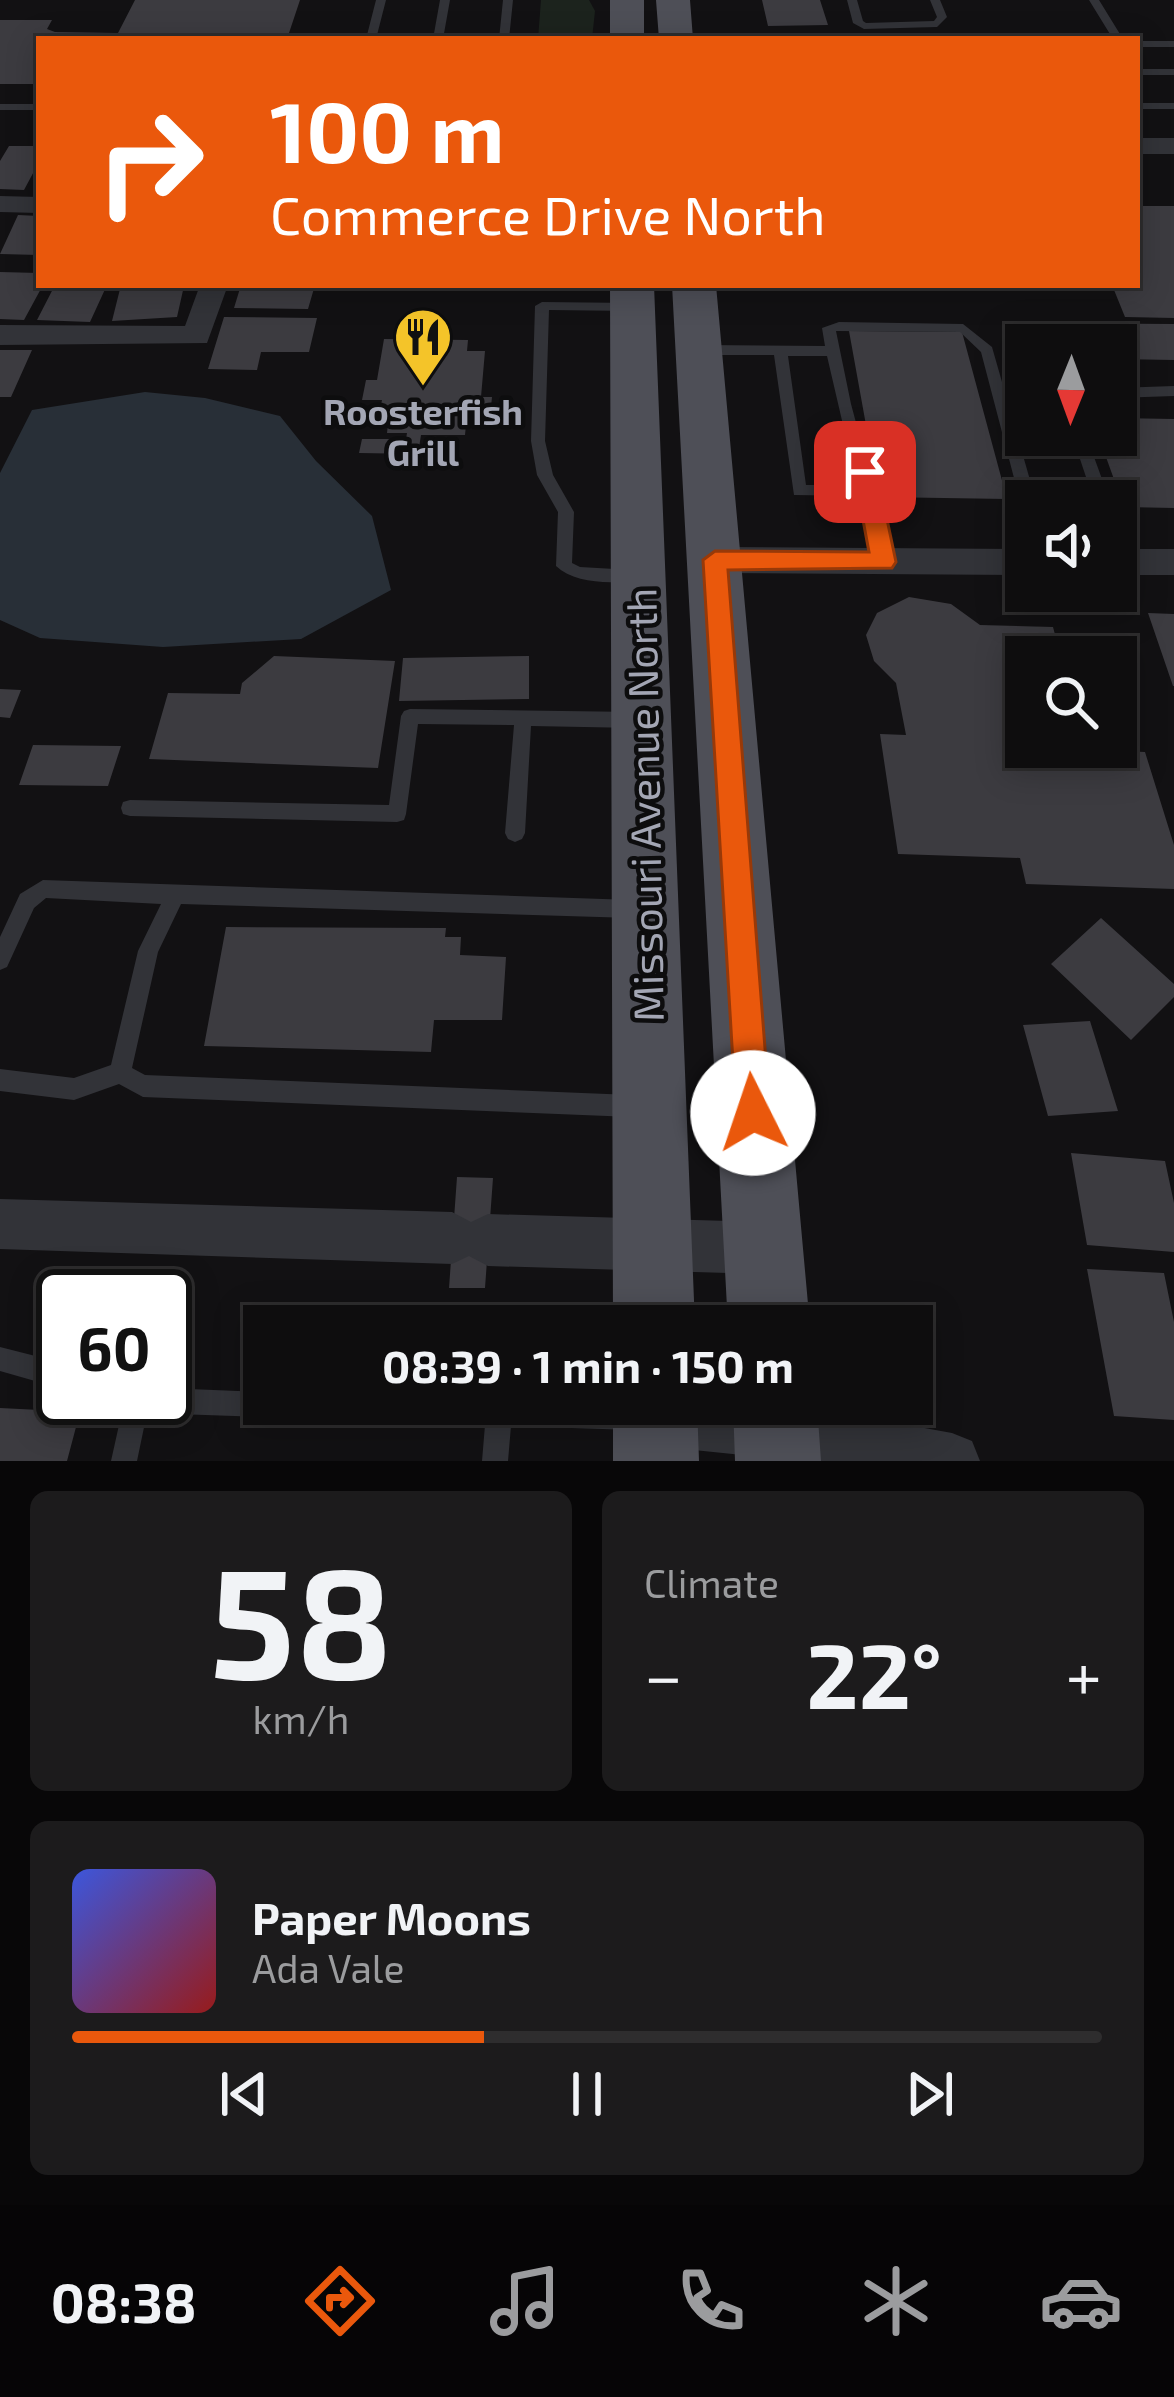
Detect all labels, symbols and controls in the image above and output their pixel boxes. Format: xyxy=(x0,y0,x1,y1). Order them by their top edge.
text: 100 m xyxy=(270,79,504,180)
icon: right xyxy=(72,84,228,240)
text: Commerce Drive North xyxy=(270,181,826,246)
restaurant icon: Roosterfish Grill xyxy=(392,306,454,388)
north arrow xyxy=(1005,324,1137,456)
map controls xyxy=(1005,324,1137,768)
place label: Roosterfish Grill xyxy=(323,389,523,473)
pin xyxy=(814,421,916,523)
icon: arrive xyxy=(832,439,898,505)
button: sound xyxy=(1005,480,1137,612)
street label: Missouri Avenue North xyxy=(614,588,672,1022)
button: search xyxy=(1005,636,1137,768)
position arrow xyxy=(690,1050,816,1176)
speed limit sign: 60 xyxy=(36,1269,192,1425)
text: 08:39 · 1 min · 150 m xyxy=(382,1338,794,1392)
text: 58 xyxy=(209,1523,393,1710)
text: Climate xyxy=(644,1559,779,1606)
text: 22° xyxy=(806,1619,942,1727)
text: − xyxy=(644,1634,683,1713)
text: + xyxy=(1066,1634,1102,1713)
text: km/h xyxy=(253,1695,349,1742)
text: Paper Moons xyxy=(252,1890,531,1944)
text: Ada Vale xyxy=(252,1944,404,1991)
icon: previous xyxy=(211,2061,277,2127)
icon: pause xyxy=(554,2061,620,2127)
icon: next xyxy=(897,2061,963,2127)
icon: directions xyxy=(298,2259,382,2343)
icon: music xyxy=(483,2259,567,2343)
icon: phone xyxy=(669,2259,753,2343)
icon: climate xyxy=(854,2259,938,2343)
icon: car xyxy=(1039,2259,1123,2343)
text: 08:38 xyxy=(51,2269,197,2334)

